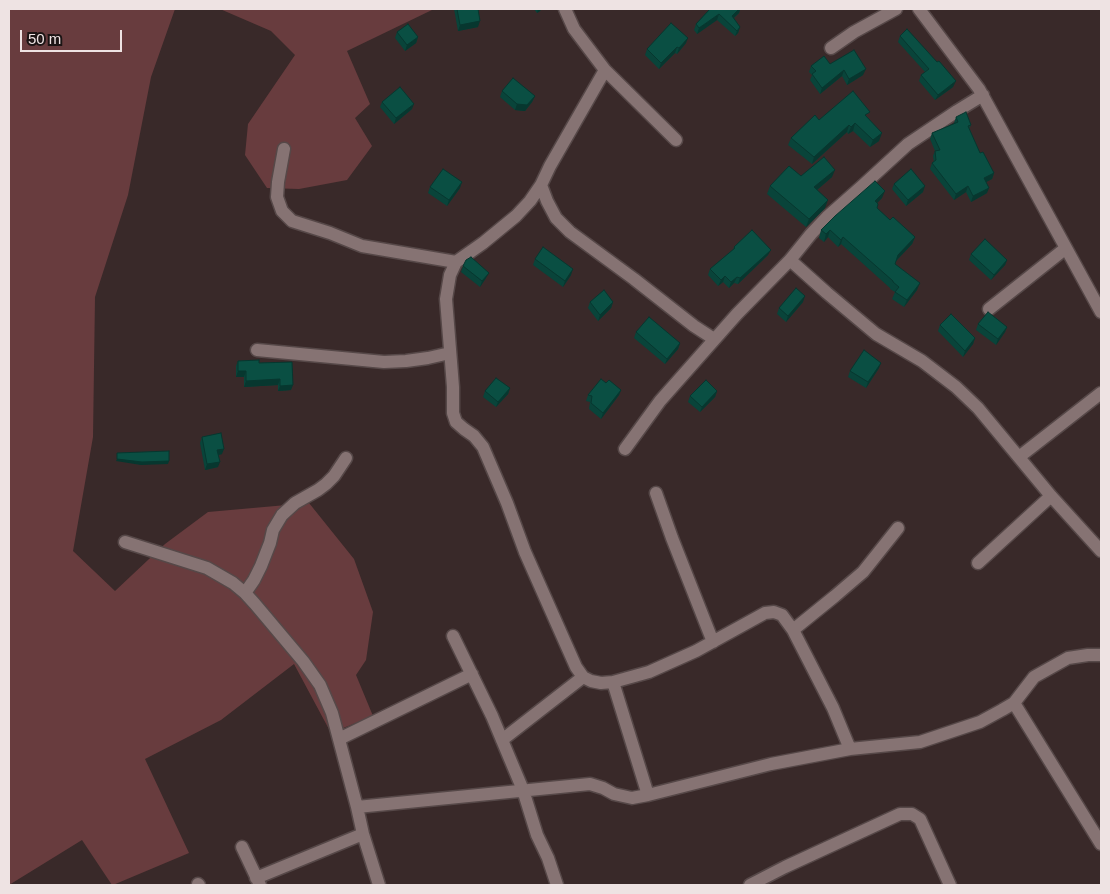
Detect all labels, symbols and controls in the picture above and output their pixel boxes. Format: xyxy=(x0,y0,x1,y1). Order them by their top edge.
scale bar xyxy=(22,20,125,52)
text: 50 m xyxy=(28,30,61,47)

